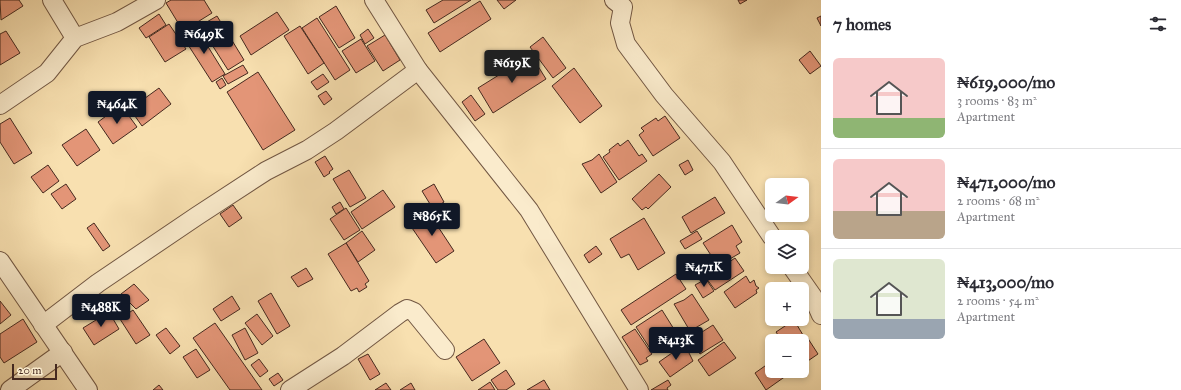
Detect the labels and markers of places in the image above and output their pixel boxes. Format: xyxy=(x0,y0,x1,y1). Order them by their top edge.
pin: ₦649K xyxy=(176,21,232,55)
pin: ₦619K xyxy=(484,50,540,84)
pin: ₦464K xyxy=(89,91,145,125)
pin: ₦865K xyxy=(404,203,460,237)
pin: ₦471K xyxy=(676,254,732,288)
pin: ₦488K xyxy=(73,294,129,328)
pin: ₦413K xyxy=(648,327,704,361)

